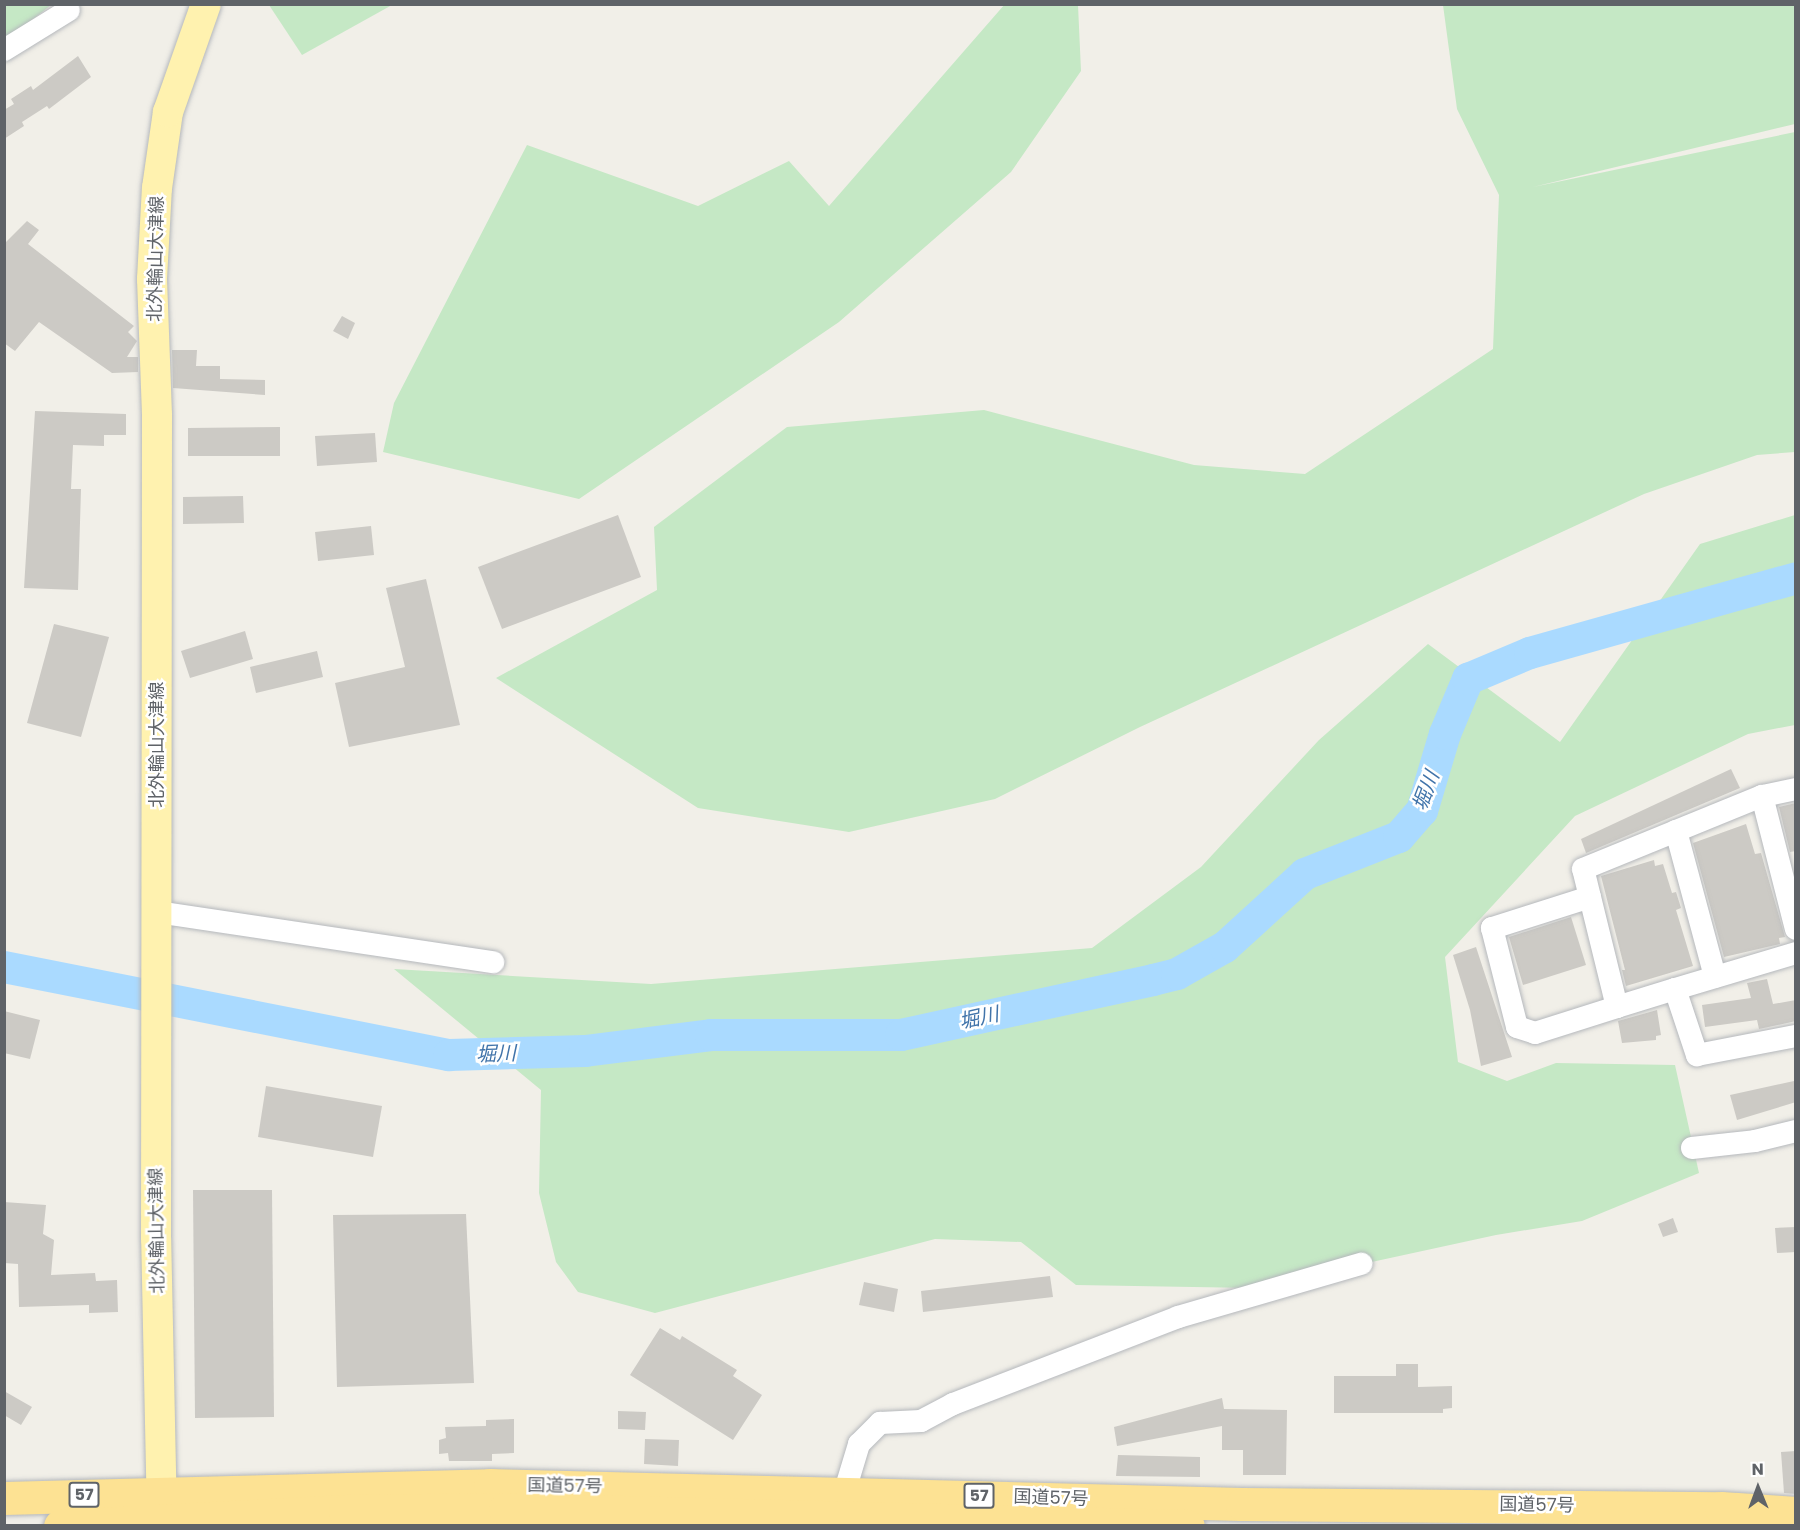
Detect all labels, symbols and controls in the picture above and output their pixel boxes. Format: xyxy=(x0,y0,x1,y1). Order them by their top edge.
street label: 北外輪山大津線 xyxy=(144,196,168,322)
street label: 北外輪山大津線 xyxy=(146,682,168,808)
water label: 堀川 xyxy=(1408,768,1444,814)
water label: 堀川 xyxy=(957,1002,1001,1034)
water label: 堀川 xyxy=(476,1041,516,1067)
street label: 北外輪山大津線 xyxy=(145,1168,169,1294)
north arrow xyxy=(1728,1458,1788,1518)
text: N xyxy=(1751,1458,1764,1481)
street label: 国道57号 xyxy=(527,1475,603,1497)
road number: 57 xyxy=(68,1482,100,1508)
road number: 57 xyxy=(962,1483,996,1509)
street label: 国道57号 xyxy=(1013,1486,1089,1510)
street label: 国道57号 xyxy=(1499,1494,1575,1516)

